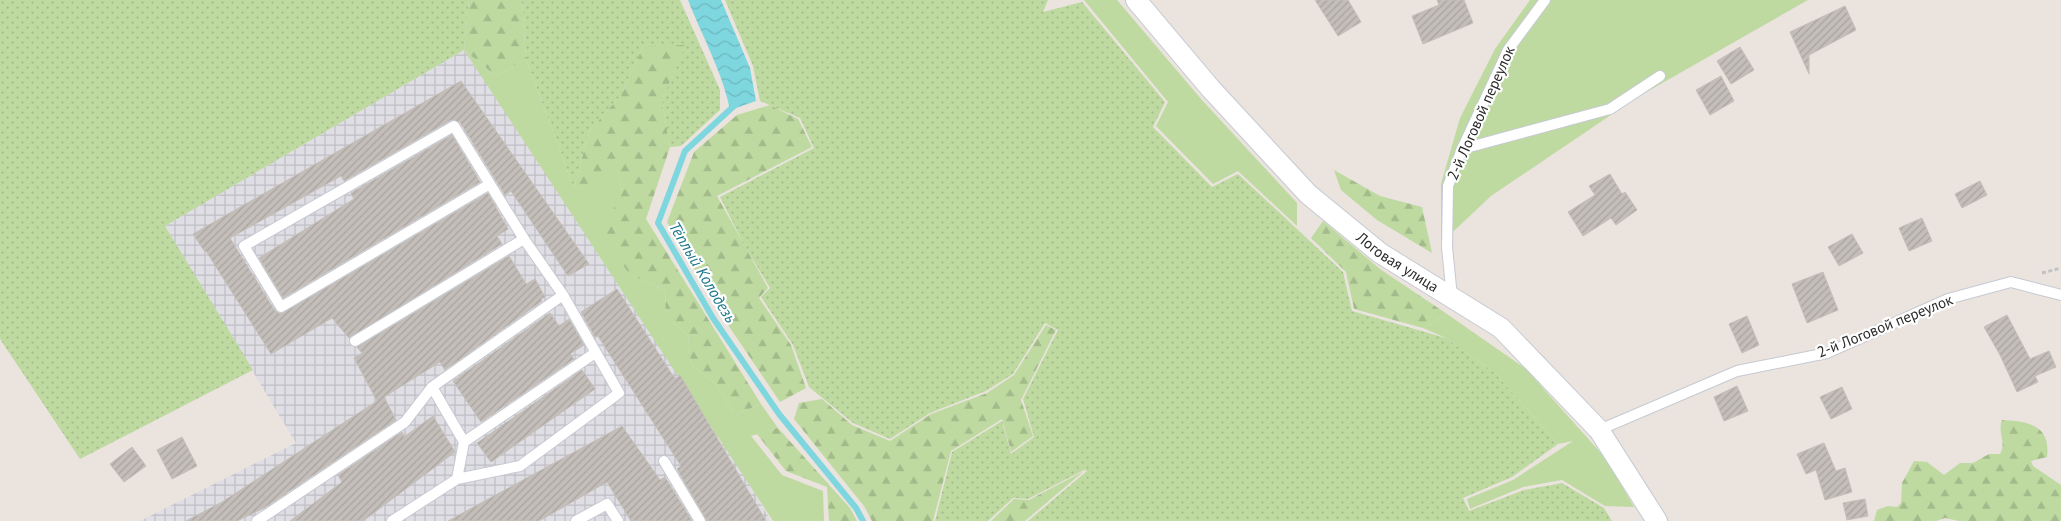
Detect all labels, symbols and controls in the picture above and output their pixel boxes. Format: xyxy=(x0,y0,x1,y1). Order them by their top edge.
street label: 2-й Логовой переулок xyxy=(1442,42,1519,183)
water label: Тёплый Колодезь xyxy=(665,218,741,326)
street label: Логовая улица xyxy=(1352,227,1442,296)
street label: 2-й Логовой переулок xyxy=(1814,289,1956,361)

